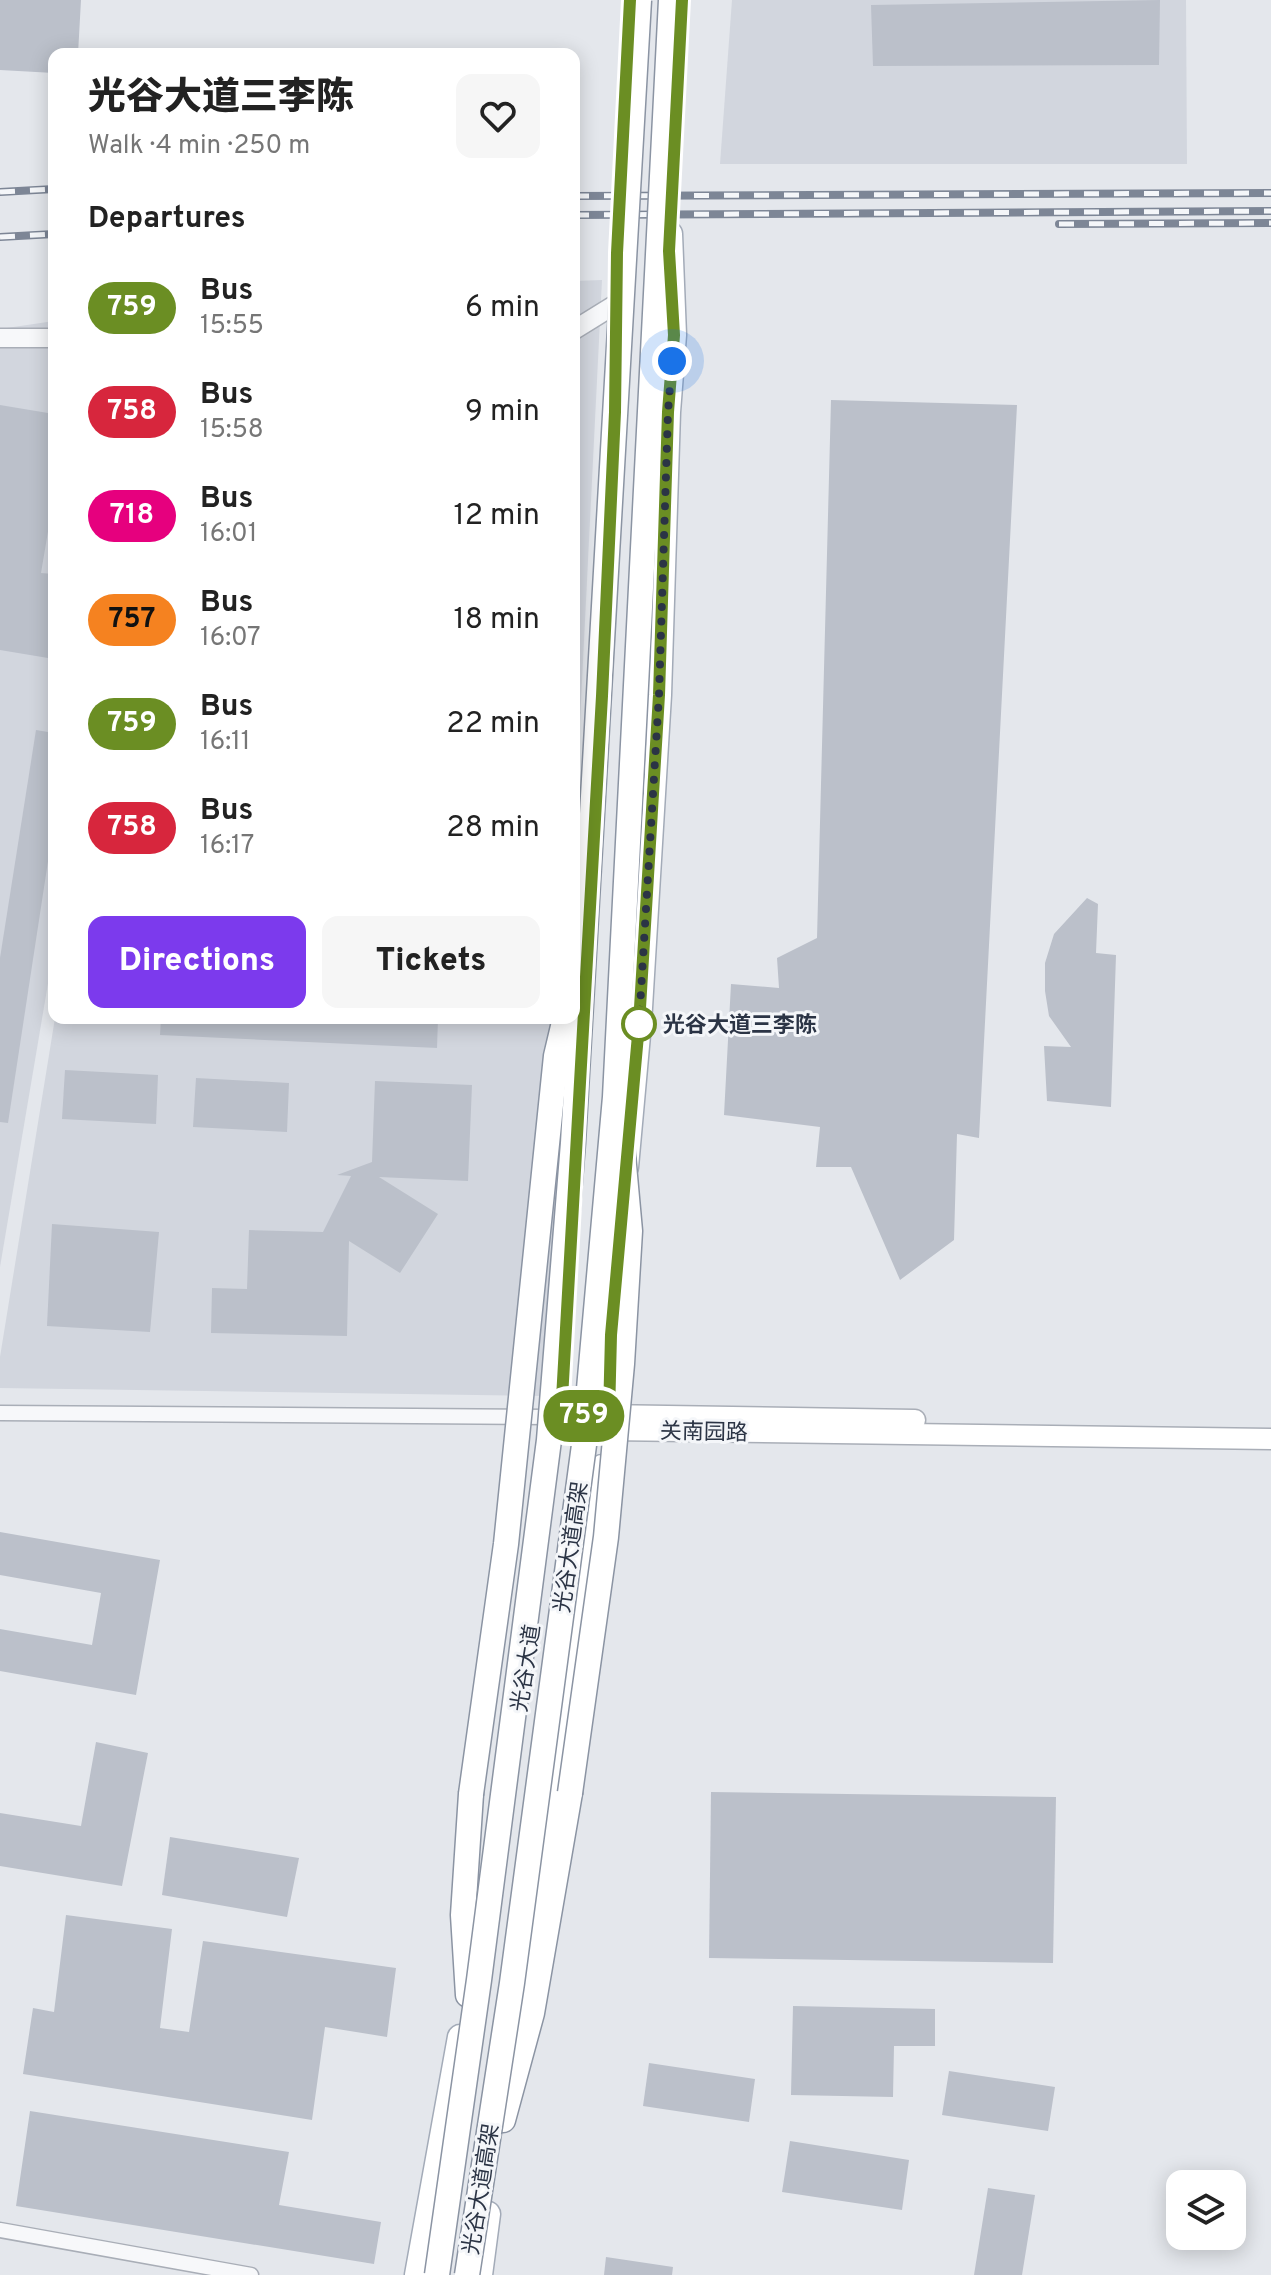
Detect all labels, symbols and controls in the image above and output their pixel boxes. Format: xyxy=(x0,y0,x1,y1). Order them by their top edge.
button: heart xyxy=(456,74,540,158)
text: 光谷大道三李陈 xyxy=(88,75,354,124)
text: Walk · 4 min · 250 m xyxy=(88,130,310,163)
text: Departures xyxy=(88,201,246,238)
text: Bus xyxy=(200,273,253,310)
text: 759 xyxy=(107,290,157,326)
text: 6 min xyxy=(465,290,540,327)
text: 15:55 xyxy=(200,310,264,343)
your location xyxy=(652,341,692,381)
text: Bus xyxy=(200,377,253,414)
text: 758 xyxy=(107,394,157,430)
text: 9 min xyxy=(465,394,540,431)
text: 15:58 xyxy=(200,414,264,447)
text: Bus xyxy=(200,481,253,518)
text: 718 xyxy=(110,498,154,534)
text: 12 min xyxy=(453,498,540,535)
text: 16:01 xyxy=(200,518,257,551)
text: Bus xyxy=(200,585,253,622)
text: 757 xyxy=(108,602,156,638)
text: 18 min xyxy=(454,602,540,639)
text: 16:07 xyxy=(200,622,261,655)
text: Bus xyxy=(200,689,253,726)
text: 759 xyxy=(107,706,157,742)
text: 22 min xyxy=(446,706,540,743)
text: 16:11 xyxy=(200,726,250,759)
text: Bus xyxy=(200,793,253,830)
text: 758 xyxy=(107,810,157,846)
text: 28 min xyxy=(446,810,540,847)
text: 16:17 xyxy=(200,830,254,863)
button: Directions xyxy=(88,916,306,1008)
button: Tickets xyxy=(322,916,540,1008)
marker: 光谷大道三李陈 xyxy=(622,1007,656,1041)
place label: 光谷大道三李陈 xyxy=(663,1013,817,1040)
line badge: 759 xyxy=(538,1390,630,1442)
text: 759 xyxy=(559,1398,609,1434)
street label: 关南园路 xyxy=(660,1419,748,1448)
street label: 光谷大道高架 xyxy=(550,1480,595,1615)
street label: 光谷大道 xyxy=(507,1623,548,1714)
street label: 光谷大道高架 xyxy=(459,2122,506,2257)
map controls xyxy=(1166,2170,1246,2250)
button: layers xyxy=(1166,2170,1246,2250)

